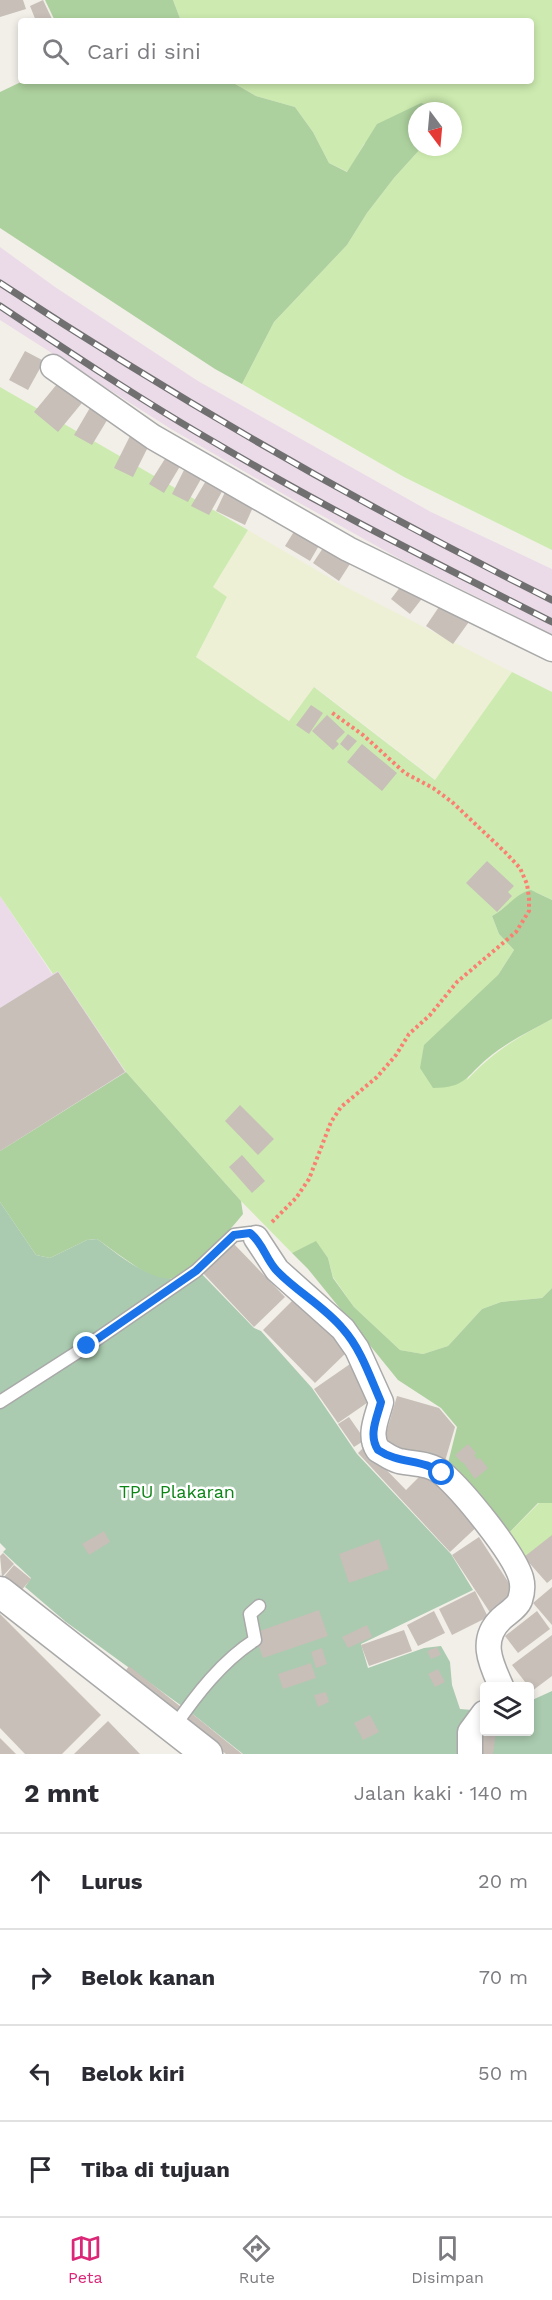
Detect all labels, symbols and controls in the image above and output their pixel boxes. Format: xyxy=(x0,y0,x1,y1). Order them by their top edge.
search box xyxy=(18,18,534,84)
icon: search xyxy=(39,35,72,68)
text: Cari di sini xyxy=(87,39,201,64)
north arrow xyxy=(408,102,462,156)
route end xyxy=(73,1332,99,1358)
route start xyxy=(428,1459,454,1485)
park label: TPU Plakaran xyxy=(119,1481,235,1502)
map controls xyxy=(480,1682,534,1736)
button: layers xyxy=(480,1682,534,1736)
text: 2 mnt xyxy=(24,1778,99,1808)
text: Jalan kaki · 140 m xyxy=(354,1781,528,1805)
icon: ahead xyxy=(24,1865,57,1898)
text: Lurus xyxy=(81,1869,143,1894)
text: 20 m xyxy=(478,1869,528,1893)
icon: right xyxy=(24,1961,57,1994)
text: Belok kanan xyxy=(81,1965,215,1990)
text: 70 m xyxy=(479,1965,528,1989)
icon: left xyxy=(24,2057,57,2090)
text: Belok kiri xyxy=(81,2061,185,2086)
text: 50 m xyxy=(478,2061,528,2085)
icon: arrive xyxy=(24,2153,57,2186)
text: Tiba di tujuan xyxy=(81,2157,230,2182)
tab: Peta xyxy=(68,2232,102,2287)
tab: Rute xyxy=(239,2232,275,2287)
tab: Disimpan xyxy=(411,2232,484,2287)

